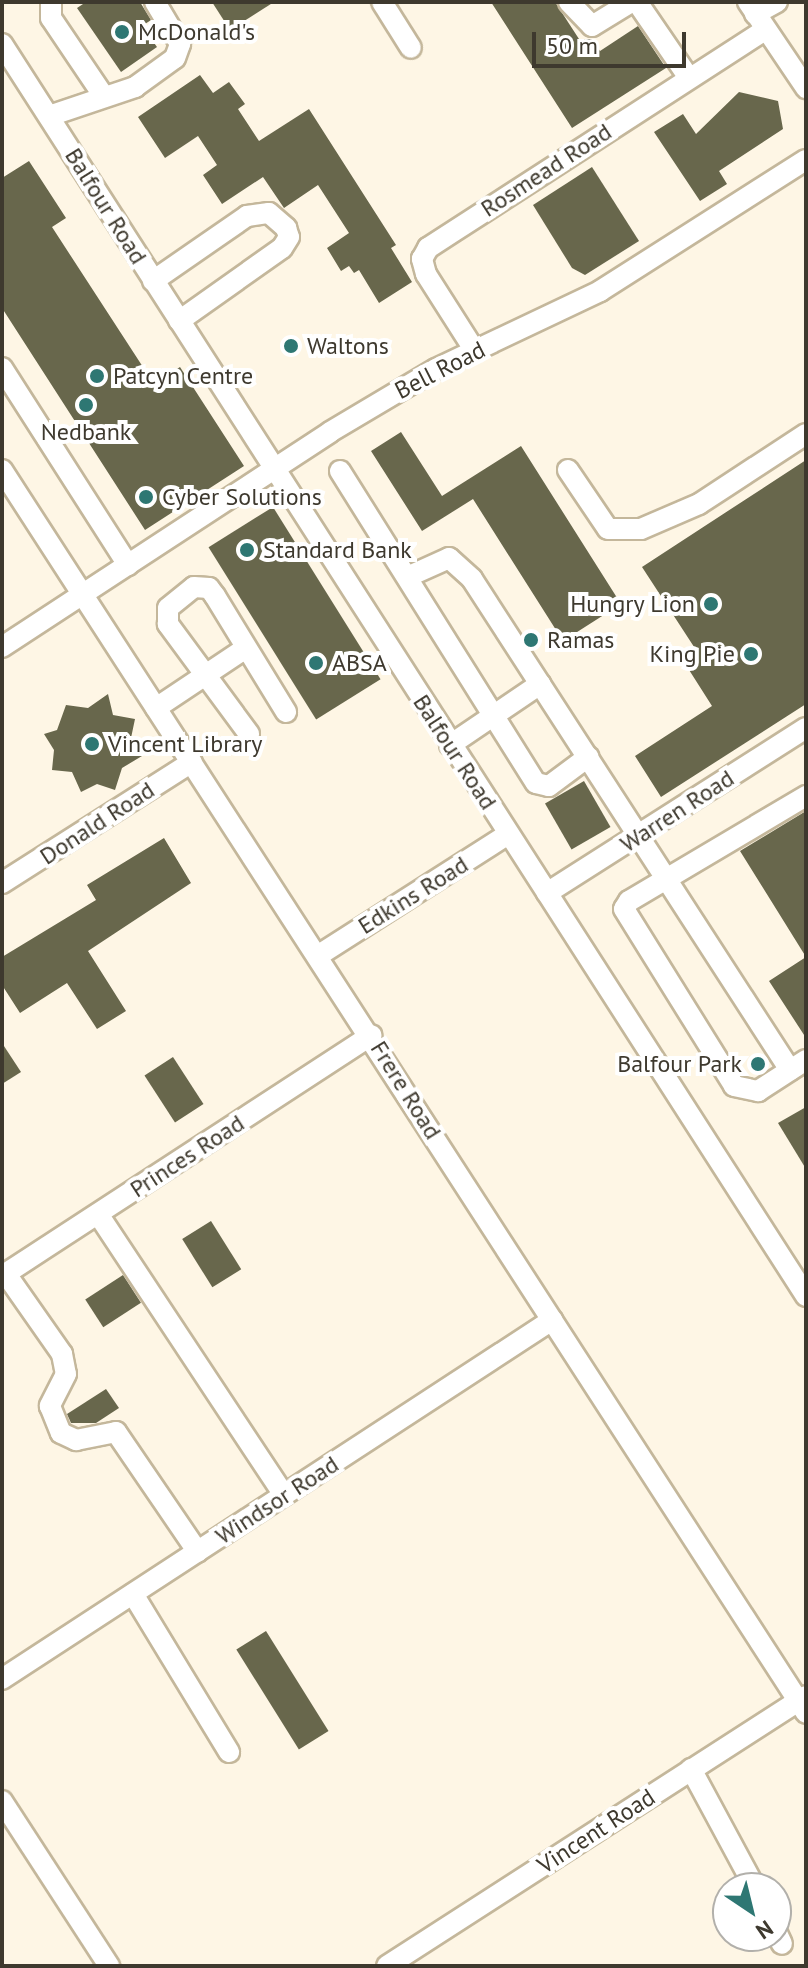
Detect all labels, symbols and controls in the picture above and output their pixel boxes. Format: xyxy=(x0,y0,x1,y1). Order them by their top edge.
scale bar xyxy=(536,16,690,66)
place label: McDonald's xyxy=(138,18,255,46)
marker: McDonald's xyxy=(113,23,131,41)
text: 50 m xyxy=(546,30,598,61)
street label: Rosmead Road xyxy=(475,117,617,223)
street label: Balfour Road xyxy=(59,143,153,269)
place label: Waltons xyxy=(307,332,389,360)
street label: Bell Road xyxy=(390,335,490,405)
marker: Waltons xyxy=(282,337,300,355)
place label: Patcyn Centre xyxy=(113,362,253,390)
marker: Patcyn Centre xyxy=(88,367,106,385)
marker: Nedbank xyxy=(77,396,95,414)
place label: Nedbank xyxy=(41,418,131,446)
place label: Cyber Solutions xyxy=(162,483,322,511)
marker: Cyber Solutions xyxy=(137,488,155,506)
place label: Standard Bank xyxy=(263,536,412,564)
marker: Standard Bank xyxy=(238,541,256,559)
place label: Hungry Lion xyxy=(569,590,695,618)
marker: Hungry Lion xyxy=(702,595,720,613)
place label: Ramas xyxy=(547,626,614,654)
marker: Ramas xyxy=(522,631,540,649)
place label: King Pie xyxy=(649,640,735,668)
marker: King Pie xyxy=(742,645,760,663)
place label: ABSA xyxy=(332,649,387,677)
marker: ABSA xyxy=(307,654,325,672)
street label: Balfour Road xyxy=(407,689,503,815)
place label: Vincent Library xyxy=(108,730,263,758)
marker: Vincent Library xyxy=(83,735,101,753)
street label: Warren Road xyxy=(615,764,739,858)
street label: Donald Road xyxy=(34,775,160,871)
street label: Edkins Road xyxy=(353,850,473,940)
street label: Frere Road xyxy=(365,1036,447,1144)
place label: Balfour Park xyxy=(617,1050,742,1078)
marker: Balfour Park xyxy=(749,1055,767,1073)
street label: Princes Road xyxy=(125,1108,249,1204)
street label: Windsor Road xyxy=(210,1450,344,1550)
street label: Vincent Road xyxy=(532,1782,660,1880)
north arrow xyxy=(712,1872,792,1952)
text: N xyxy=(751,1914,779,1946)

